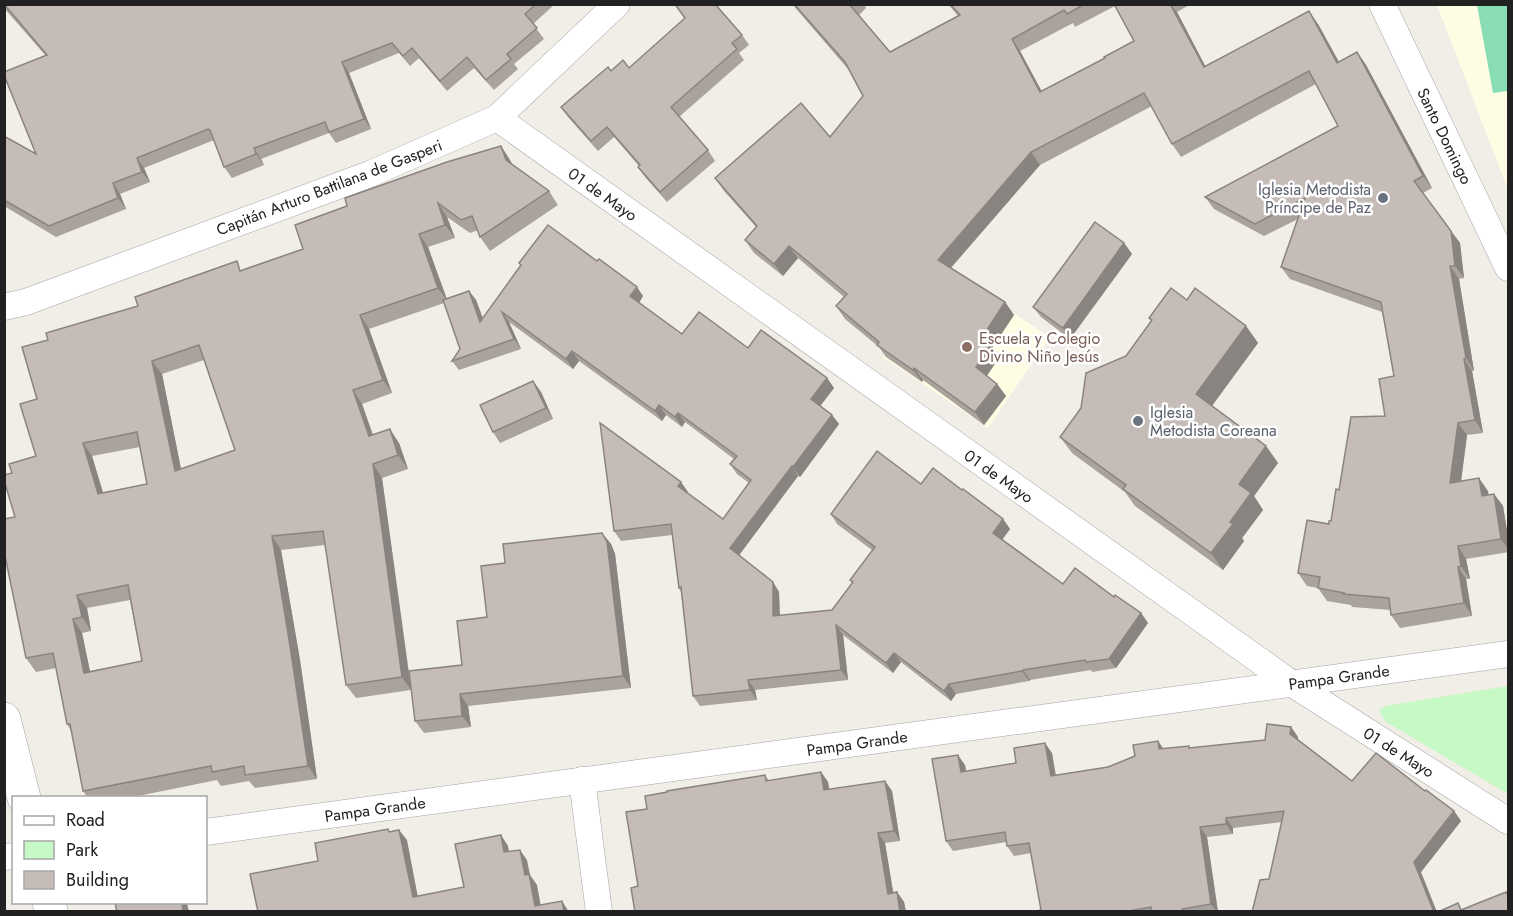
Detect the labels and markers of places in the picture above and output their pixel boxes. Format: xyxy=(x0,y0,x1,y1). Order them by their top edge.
place label: Iglesia Metodista Príncipe de Paz xyxy=(1258,178,1372,219)
marker: Iglesia Metodista Príncipe de Paz xyxy=(1376,191,1390,205)
place label: Escuela y Colegio Divino Niño Jesús xyxy=(979,327,1100,368)
marker: Escuela y Colegio Divino Niño Jesús xyxy=(960,340,974,354)
place label: Iglesia Metodista Coreana xyxy=(1150,401,1277,442)
marker: Iglesia Metodista Coreana xyxy=(1131,414,1145,428)

